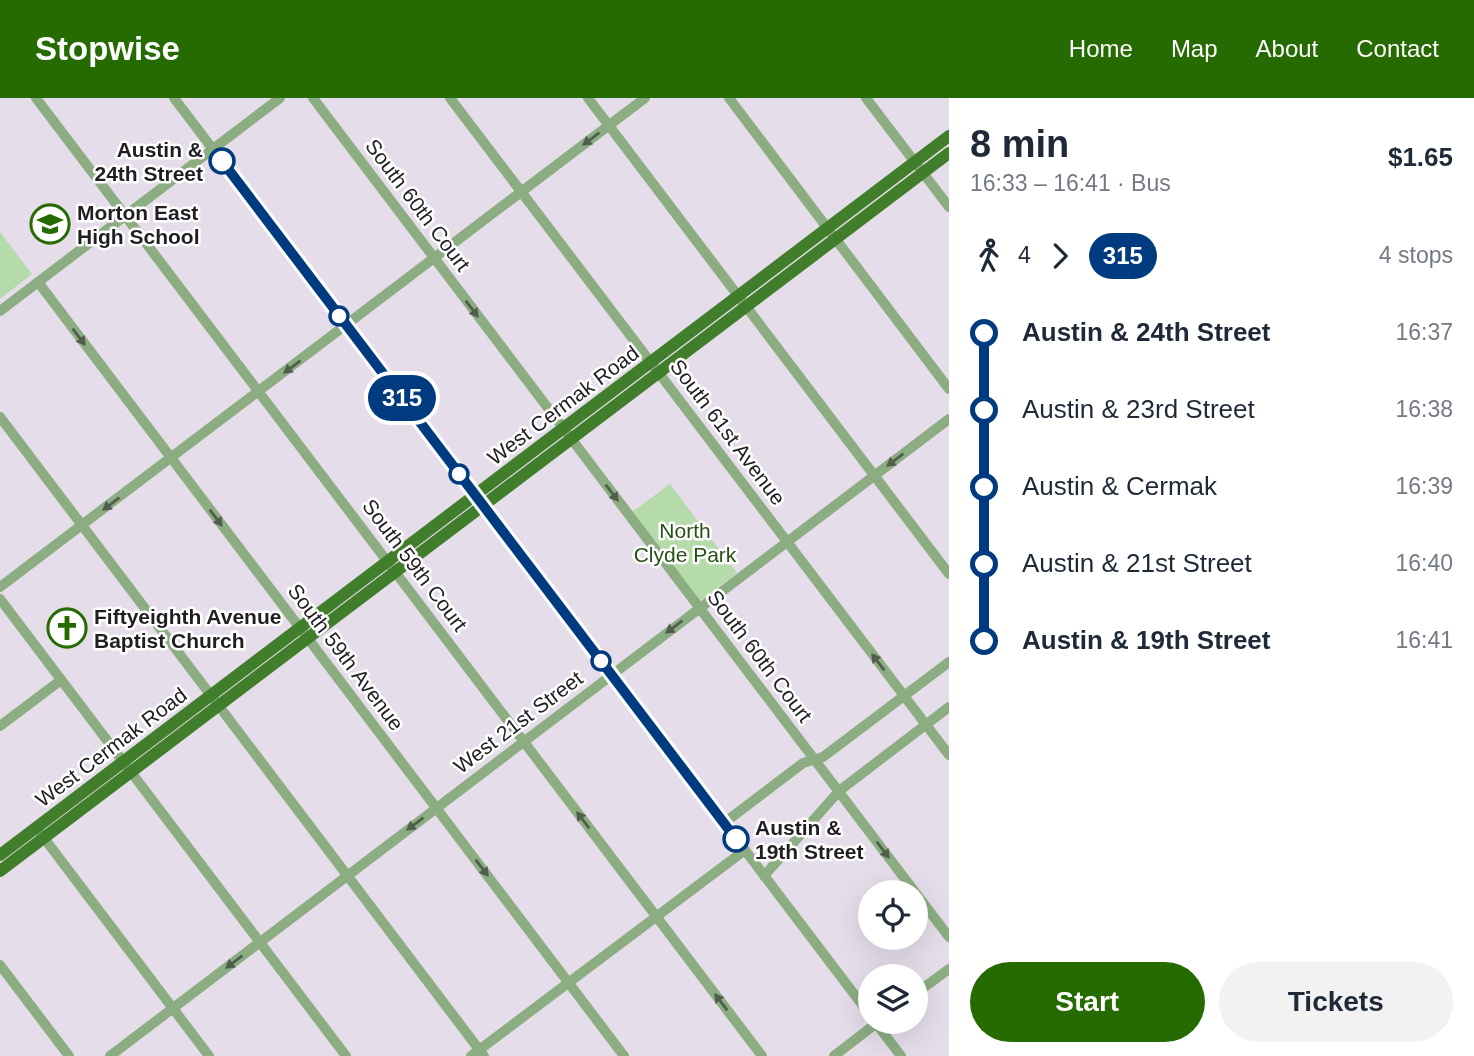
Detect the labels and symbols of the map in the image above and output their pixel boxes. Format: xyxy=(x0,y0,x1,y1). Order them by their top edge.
one-way arrow xyxy=(582,132,600,146)
street label: South 60th Court xyxy=(361,135,475,275)
place label: Austin & 24th Street xyxy=(94,138,203,185)
marker: Austin & 24th Street xyxy=(209,148,235,174)
place label: Morton East High School xyxy=(77,201,200,248)
school or university icon: Morton East High School xyxy=(29,203,71,245)
one-way arrow xyxy=(465,299,480,317)
unlabelled marker xyxy=(329,306,349,326)
one-way arrow xyxy=(71,327,86,345)
street label: West Cermak Road xyxy=(483,341,643,469)
street label: South 61st Avenue xyxy=(666,355,790,509)
one-way arrow xyxy=(283,359,301,373)
line badge: 315 xyxy=(362,375,442,421)
one-way arrow xyxy=(885,453,904,467)
unlabelled marker xyxy=(449,464,469,484)
one-way arrow xyxy=(605,484,619,502)
street label: South 59th Court xyxy=(358,495,472,635)
one-way arrow xyxy=(102,496,120,511)
one-way arrow xyxy=(209,509,223,527)
park label: North Clyde Park xyxy=(634,519,737,566)
street label: South 59th Avenue xyxy=(284,579,408,735)
street label: South 60th Court xyxy=(703,586,817,726)
place label: Fiftyeighth Avenue Baptist Church xyxy=(94,605,281,652)
church icon: Fiftyeighth Avenue Baptist Church xyxy=(46,607,88,649)
one-way arrow xyxy=(666,620,684,635)
unlabelled marker xyxy=(591,651,611,671)
one-way arrow xyxy=(871,653,885,671)
street label: West 21st Street xyxy=(449,666,587,778)
street label: West Cermak Road xyxy=(31,683,191,811)
one-way arrow xyxy=(577,811,591,829)
place label: Austin & 19th Street xyxy=(755,816,864,863)
one-way arrow xyxy=(406,817,424,831)
marker: Austin & 19th Street xyxy=(723,826,749,852)
one-way arrow xyxy=(876,841,890,859)
one-way arrow xyxy=(474,859,489,877)
one-way arrow xyxy=(225,954,243,968)
one-way arrow xyxy=(713,993,728,1011)

